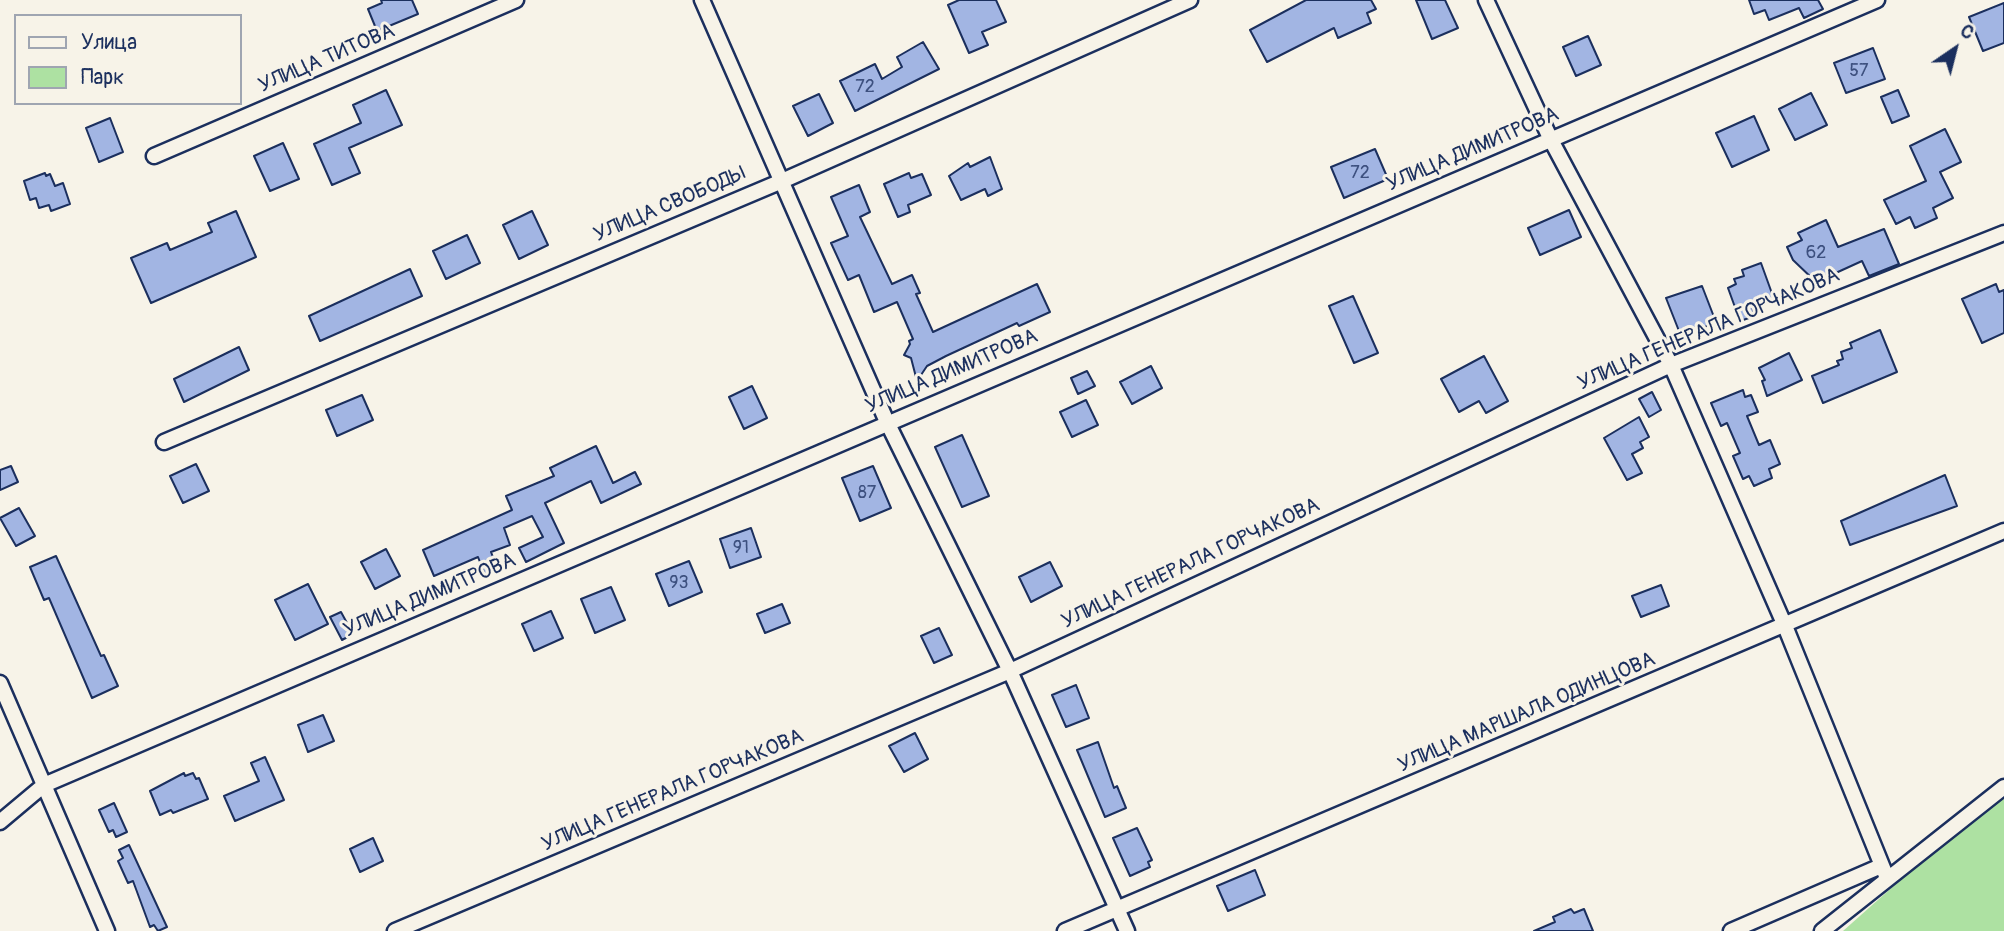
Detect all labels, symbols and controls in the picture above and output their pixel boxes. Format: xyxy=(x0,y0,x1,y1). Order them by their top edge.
legend xyxy=(14,14,242,105)
north arrow xyxy=(1920,14,1990,84)
street label: УЛИЦА ТИТОВА xyxy=(255,19,399,99)
text: С xyxy=(1955,19,1979,45)
text: Улица xyxy=(81,29,137,56)
house number: 57 xyxy=(1849,60,1869,82)
text: Парк xyxy=(81,64,124,91)
house number: 72 xyxy=(855,76,875,98)
street label: УЛИЦА ДИМИТРОВА xyxy=(1383,102,1563,198)
street label: УЛИЦА СВОБОДЫ xyxy=(590,162,750,248)
house number: 72 xyxy=(1350,162,1370,184)
house number: 62 xyxy=(1806,242,1826,264)
street label: УЛИЦА ГЕНЕРАЛА ГОРЧАКОВА xyxy=(1574,263,1844,397)
street label: УЛИЦА ДИМИТРОВА xyxy=(862,324,1042,420)
house number: 87 xyxy=(858,482,876,504)
street label: УЛИЦА ГЕНЕРАЛА ГОРЧАКОВА xyxy=(1058,493,1324,635)
house number: 91 xyxy=(733,537,749,559)
street label: УЛИЦА ДИМИТРОВА xyxy=(340,548,520,644)
house number: 93 xyxy=(669,572,689,594)
street label: УЛИЦА МАРШАЛА ОДИНЦОВА xyxy=(1394,647,1660,779)
street label: УЛИЦА ГЕНЕРАЛА ГОРЧАКОВА xyxy=(538,724,808,858)

